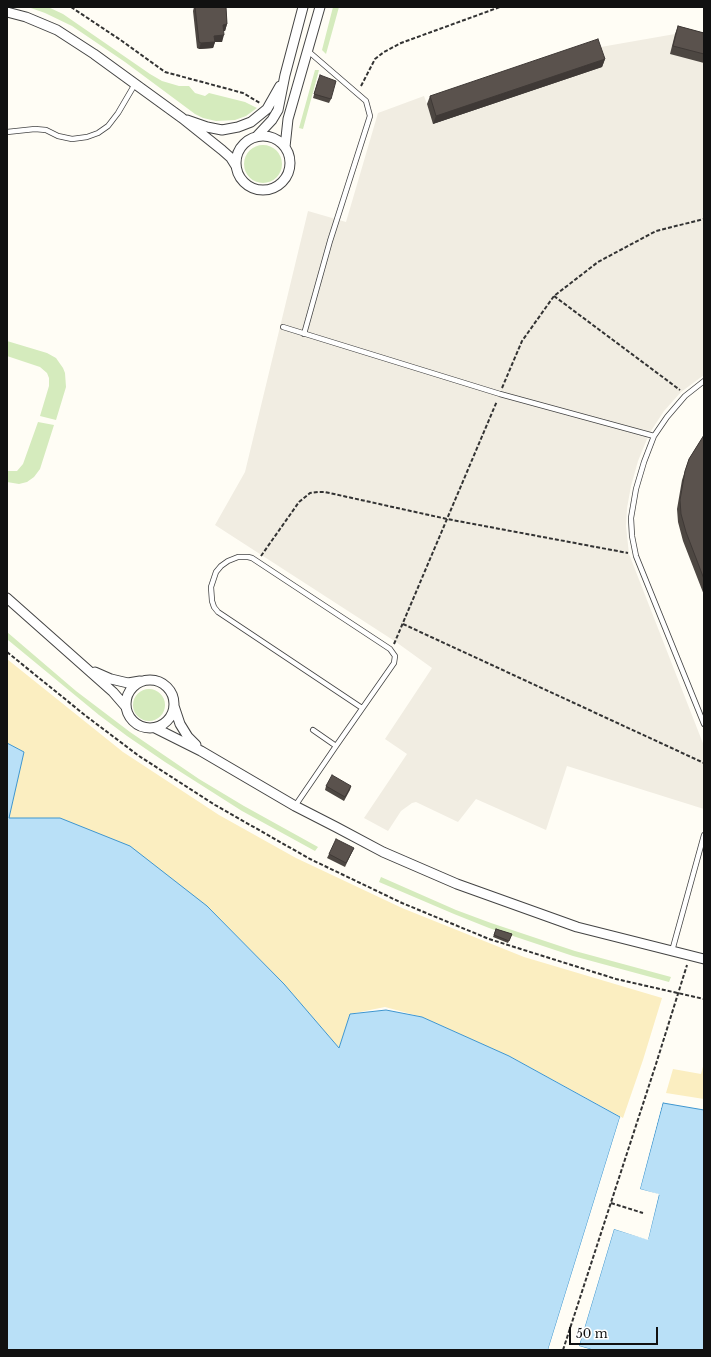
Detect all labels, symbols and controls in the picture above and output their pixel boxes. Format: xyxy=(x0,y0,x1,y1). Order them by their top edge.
scale bar xyxy=(571,1319,660,1345)
text: 50 m xyxy=(576,1326,608,1341)

